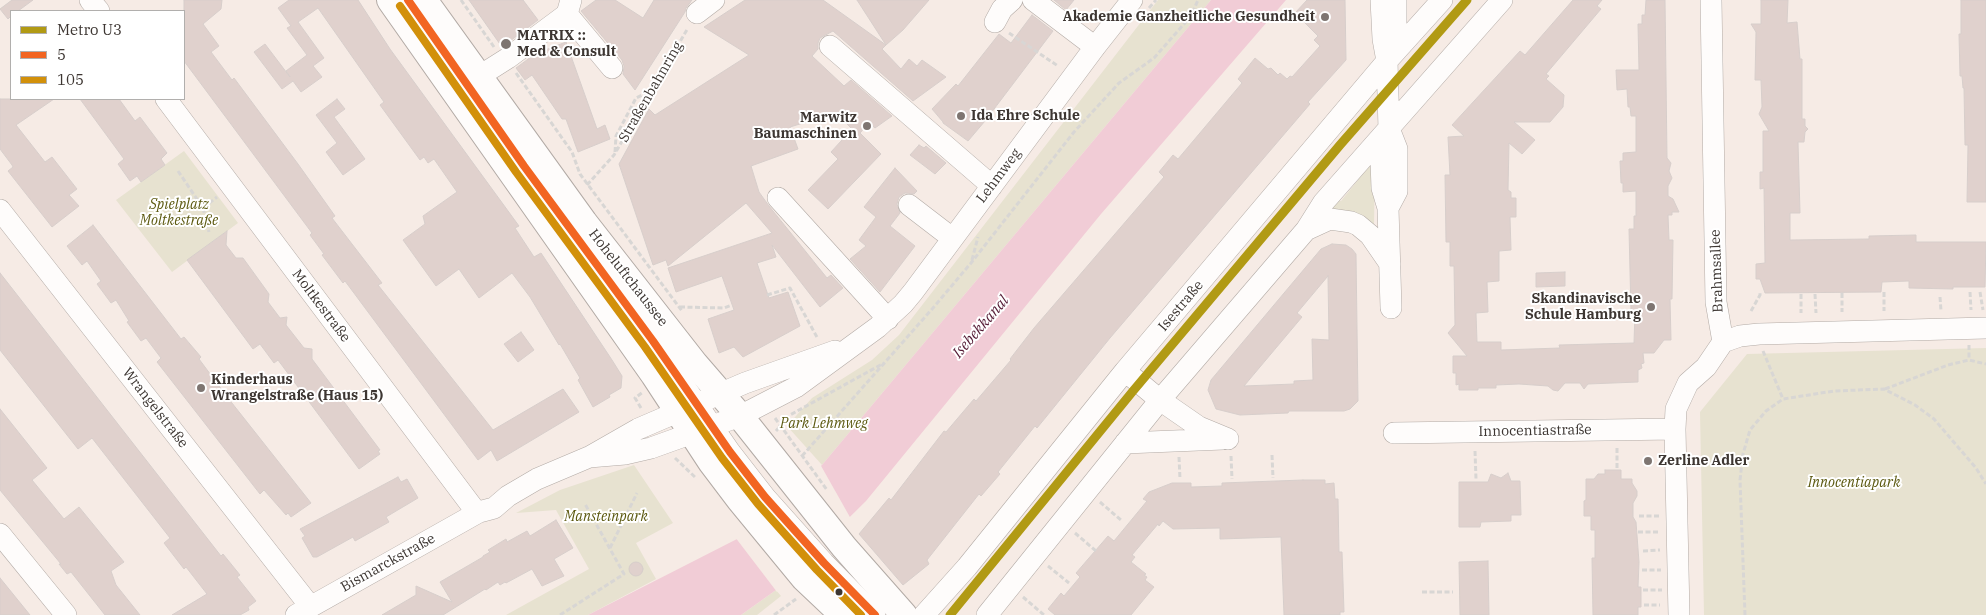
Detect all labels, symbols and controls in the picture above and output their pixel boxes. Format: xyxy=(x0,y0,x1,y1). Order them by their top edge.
place label: Akademie Ganzheitliche Gesundheit xyxy=(1063,9,1315,25)
legend xyxy=(10,10,185,100)
marker: Akademie Ganzheitliche Gesundheit xyxy=(1319,11,1331,23)
text: Metro U3 xyxy=(57,20,122,39)
place label: MATRIX :: Med & Consult xyxy=(517,28,616,60)
marker: MATRIX :: Med & Consult xyxy=(499,37,513,51)
street label: Straßenbahnring xyxy=(615,39,687,145)
text: 5 xyxy=(57,45,66,64)
text: 105 xyxy=(57,70,84,89)
place label: Ida Ehre Schule xyxy=(971,108,1080,124)
place label: Marwitz Baumaschinen xyxy=(754,110,857,142)
marker: Ida Ehre Schule xyxy=(955,110,967,122)
marker: Marwitz Baumaschinen xyxy=(861,120,873,132)
street label: Lehmweg xyxy=(973,146,1025,206)
park label: Spielplatz Moltkestraße xyxy=(140,197,218,230)
street label: Hoheluftchaussee xyxy=(585,226,671,330)
street label: Brahmsallee xyxy=(1707,229,1727,313)
street label: Moltkestraße xyxy=(288,266,354,346)
street label: Isestraße xyxy=(1155,277,1207,335)
place label: Skandinavische Schule Hamburg xyxy=(1525,291,1641,324)
water label: Isebekkanal xyxy=(949,292,1013,362)
marker: Skandinavische Schule Hamburg xyxy=(1645,301,1657,313)
street label: Wrangelstraße xyxy=(118,365,192,451)
place label: Kinderhaus Wrangelstraße (Haus 15) xyxy=(211,372,383,404)
marker: Kinderhaus Wrangelstraße (Haus 15) xyxy=(195,382,207,394)
park label: Park Lehmweg xyxy=(780,416,868,432)
street label: Innocentiastraße xyxy=(1478,422,1592,440)
place label: Zerline Adler xyxy=(1658,453,1749,469)
marker: Zerline Adler xyxy=(1642,455,1654,467)
park label: Innocentiapark xyxy=(1808,475,1900,491)
park label: Mansteinpark xyxy=(564,509,648,525)
street label: Bismarckstraße xyxy=(338,530,438,596)
unlabelled marker xyxy=(834,587,844,597)

